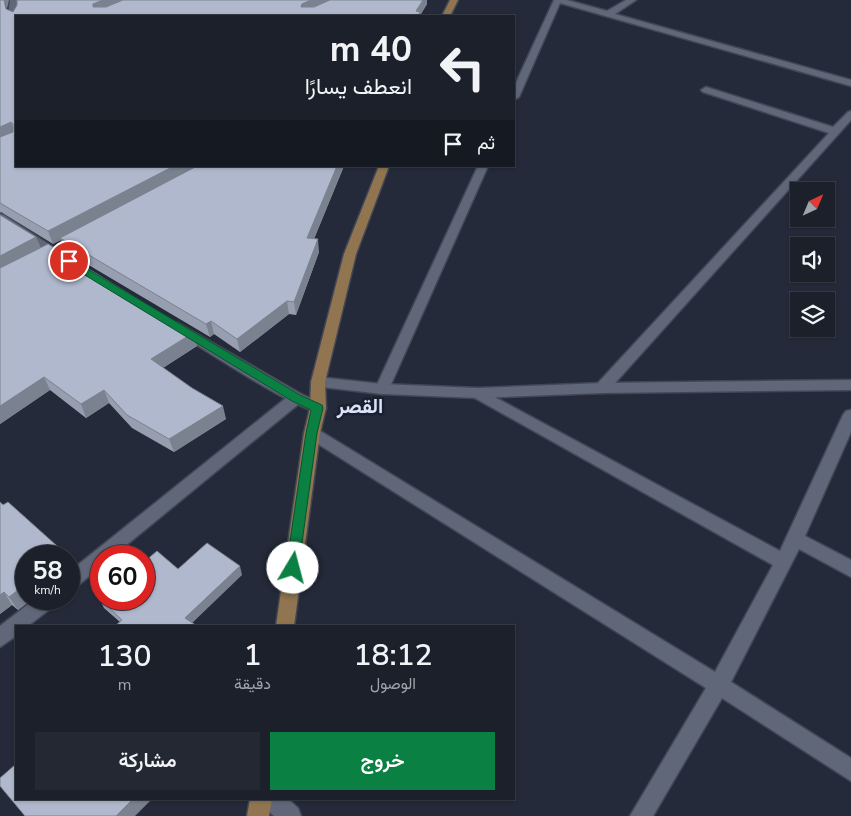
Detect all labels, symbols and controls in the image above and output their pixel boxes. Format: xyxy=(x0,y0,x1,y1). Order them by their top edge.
text: 40 m xyxy=(330,26,412,73)
icon: left xyxy=(430,35,495,100)
text: انعطف يسارًا xyxy=(305,72,412,102)
icon: arrive xyxy=(439,130,467,158)
text: ثم xyxy=(477,130,495,156)
north arrow xyxy=(790,182,835,228)
map controls xyxy=(790,182,835,337)
button: sound xyxy=(790,237,835,282)
pin xyxy=(48,240,90,282)
icon: arrive xyxy=(55,247,83,275)
button: layers xyxy=(790,292,835,337)
district label: القصر xyxy=(336,393,383,420)
position arrow xyxy=(266,541,318,593)
speed limit sign: 60 xyxy=(90,545,155,610)
text: 58 xyxy=(32,554,63,588)
text: km/h xyxy=(34,582,61,598)
text: 1 xyxy=(243,635,261,676)
text: 18:12 xyxy=(353,635,433,676)
text: 130 xyxy=(97,636,151,677)
text: دقيقة xyxy=(234,673,271,695)
text: الوصول xyxy=(370,673,416,695)
text: m xyxy=(118,674,131,696)
button: مشاركة xyxy=(35,732,260,790)
button: خروج xyxy=(270,732,495,790)

